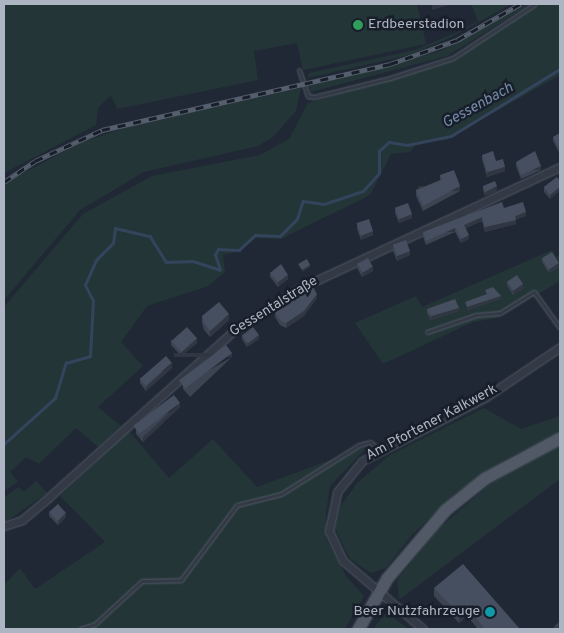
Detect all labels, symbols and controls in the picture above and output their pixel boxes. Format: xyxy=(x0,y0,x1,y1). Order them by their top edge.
place label: Erdbeerstadion xyxy=(368,17,464,33)
marker: Erdbeerstadion xyxy=(352,19,364,31)
water label: Gessenbach xyxy=(439,79,517,133)
street label: Gessentalstraße xyxy=(227,273,321,341)
street label: Am Pfortener Kalkwerk xyxy=(364,381,500,465)
place label: Beer Nutzfahrzeuge xyxy=(353,604,480,620)
marker: Beer Nutzfahrzeuge xyxy=(484,606,496,618)

